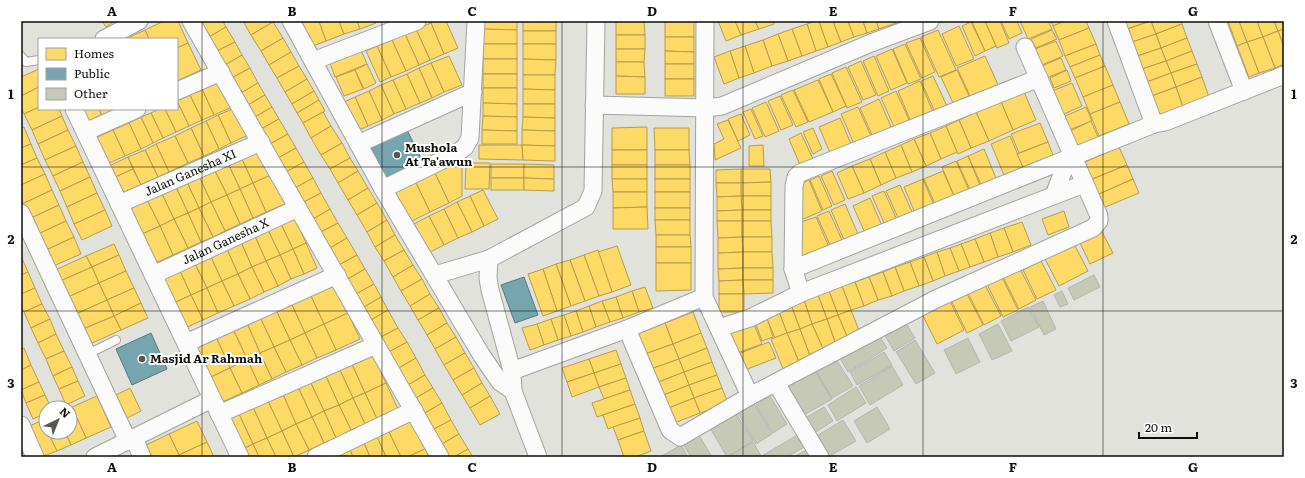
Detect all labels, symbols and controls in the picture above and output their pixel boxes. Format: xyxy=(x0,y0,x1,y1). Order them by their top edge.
text: A xyxy=(107,1,117,20)
text: B xyxy=(288,1,297,20)
text: C xyxy=(467,1,477,20)
text: D xyxy=(647,1,657,20)
text: E xyxy=(829,1,838,20)
text: F xyxy=(1009,1,1017,20)
text: G xyxy=(1188,1,1198,20)
legend xyxy=(38,38,178,110)
text: Homes xyxy=(74,44,114,62)
text: Public xyxy=(74,64,110,82)
text: 1 xyxy=(8,84,14,103)
text: Other xyxy=(74,84,108,102)
text: 1 xyxy=(1291,84,1297,103)
place label: Mushola At Ta'awun xyxy=(405,138,473,170)
street label: Jalan Ganesha XI xyxy=(141,144,239,200)
marker: Mushola At Ta'awun xyxy=(392,150,402,160)
street label: Jalan Ganesha X xyxy=(179,213,272,268)
text: 2 xyxy=(8,229,15,248)
text: 2 xyxy=(1291,229,1298,248)
place label: Masjid Ar Rahmah xyxy=(150,349,262,367)
marker: Masjid Ar Rahmah xyxy=(137,354,147,364)
text: 3 xyxy=(7,373,15,392)
text: 3 xyxy=(1290,373,1298,392)
north arrow xyxy=(38,400,78,440)
text: N xyxy=(57,403,74,421)
scale bar xyxy=(1139,414,1197,440)
text: 20 m xyxy=(1145,418,1172,436)
text: A xyxy=(107,457,117,476)
text: B xyxy=(288,457,297,476)
text: C xyxy=(467,457,477,476)
text: D xyxy=(647,457,657,476)
text: E xyxy=(829,457,838,476)
text: F xyxy=(1009,457,1017,476)
text: G xyxy=(1188,457,1198,476)

